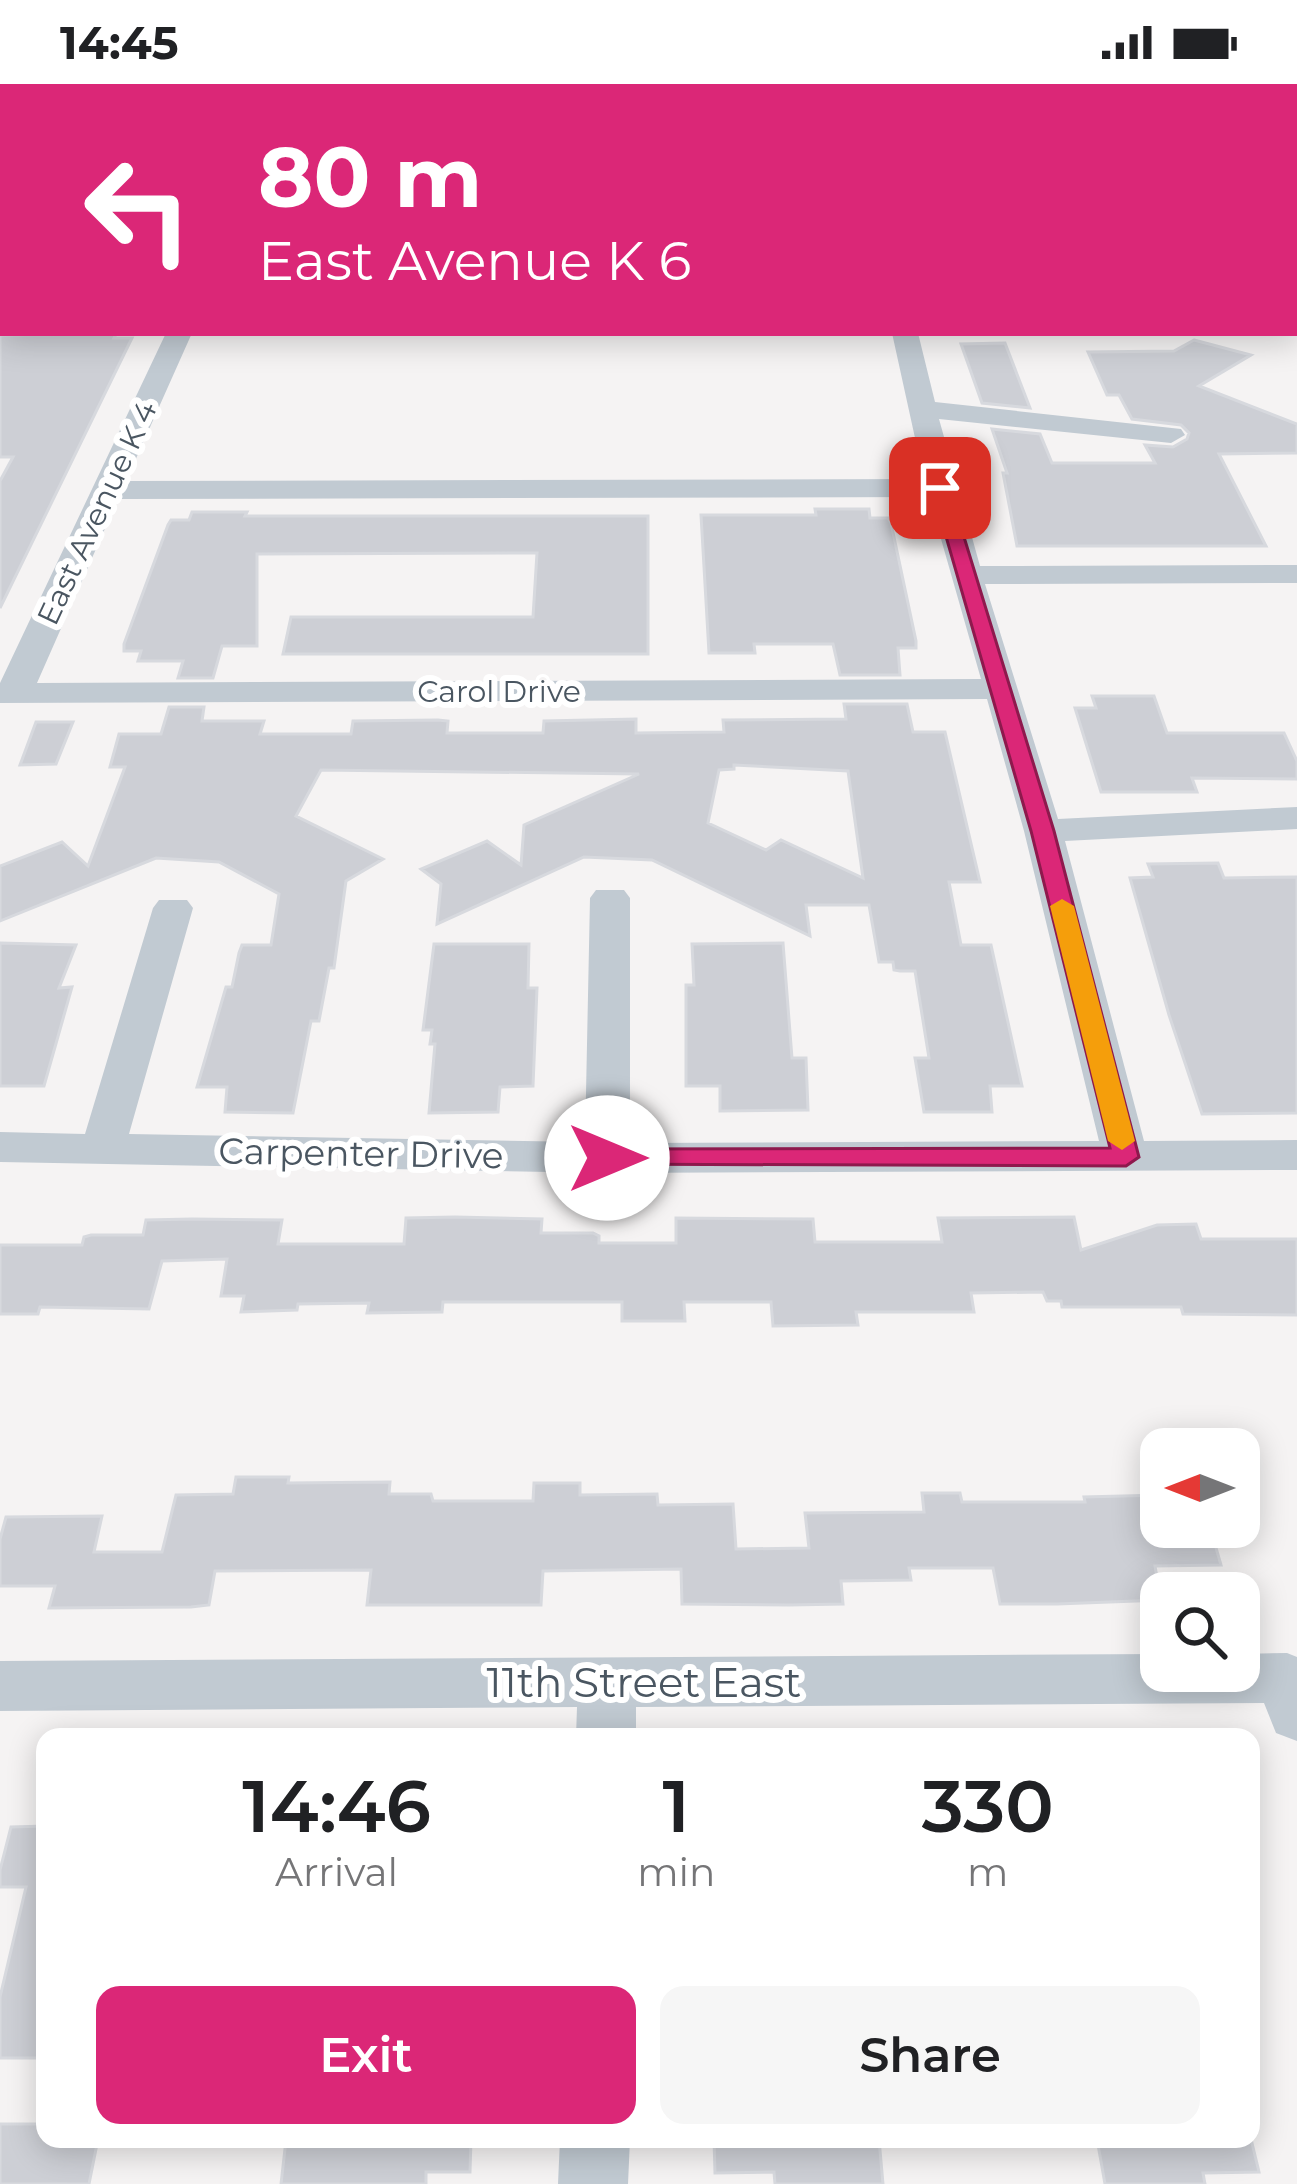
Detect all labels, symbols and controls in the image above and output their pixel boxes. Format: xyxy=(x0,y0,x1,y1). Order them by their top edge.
text: 14:45 xyxy=(60,15,179,70)
text: 80 m xyxy=(258,126,482,228)
icon: left xyxy=(60,132,216,288)
text: East Avenue K 6 xyxy=(258,228,691,294)
street label: East Avenue K 4 xyxy=(29,395,165,631)
pin xyxy=(889,437,991,539)
icon: arrive xyxy=(907,455,973,521)
street label: Carol Drive xyxy=(417,673,581,710)
position arrow xyxy=(544,1095,670,1221)
street label: Carpenter Drive xyxy=(218,1129,504,1177)
north arrow xyxy=(1140,1428,1260,1548)
map controls xyxy=(1140,1428,1260,1692)
button: search xyxy=(1140,1572,1260,1692)
street label: 11th Street East xyxy=(487,1656,801,1708)
text: 14:46 xyxy=(242,1762,431,1850)
text: 1 xyxy=(663,1762,690,1850)
text: 330 xyxy=(922,1762,1054,1850)
text: Arrival xyxy=(275,1848,398,1896)
text: min xyxy=(637,1848,715,1896)
text: m xyxy=(967,1848,1008,1896)
button: Exit xyxy=(96,1986,636,2124)
button: Share xyxy=(660,1986,1200,2124)

